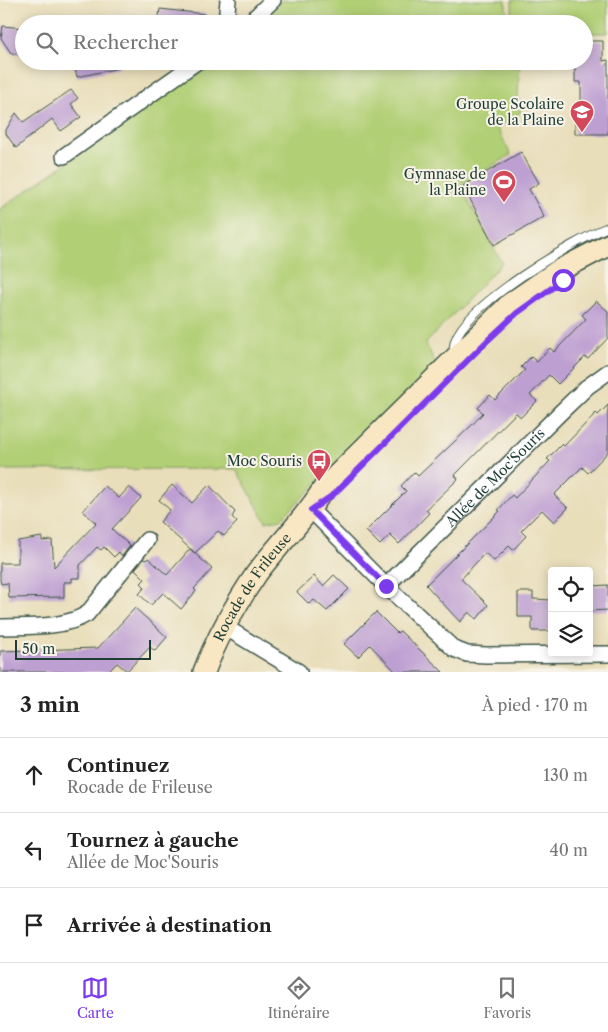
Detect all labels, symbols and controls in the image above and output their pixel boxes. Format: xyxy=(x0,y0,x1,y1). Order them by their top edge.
search box xyxy=(15,15,593,70)
icon: search xyxy=(33,29,61,57)
text: Rechercher xyxy=(73,31,178,54)
place label: Groupe Scolaire de la Plaine xyxy=(456,95,564,129)
school or university icon: Groupe Scolaire de la Plaine xyxy=(569,99,595,133)
place label: Gymnase de la Plaine xyxy=(404,165,486,199)
sports icon: Gymnase de la Plaine xyxy=(491,169,517,203)
route start xyxy=(552,269,575,292)
street label: Allée de Moc'Souris xyxy=(441,424,549,531)
bus stop icon: Moc Souris xyxy=(306,448,332,482)
place label: Moc Souris xyxy=(227,452,302,470)
street label: Rocade de Frileuse xyxy=(209,529,295,645)
map controls xyxy=(548,567,593,657)
button: locate xyxy=(548,567,593,612)
route end xyxy=(375,575,398,598)
button: layers xyxy=(548,612,593,657)
scale bar xyxy=(15,637,151,660)
text: 50 m xyxy=(22,640,55,658)
text: 3 min xyxy=(20,692,80,717)
text: À pied · 170 m xyxy=(482,695,588,715)
text: Continuez xyxy=(67,754,169,777)
icon: ahead xyxy=(20,761,48,789)
text: 130 m xyxy=(543,765,588,785)
text: Rocade de Frileuse xyxy=(67,777,213,797)
text: Tournez à gauche xyxy=(67,829,239,852)
icon: left xyxy=(20,836,48,864)
text: 40 m xyxy=(549,840,588,860)
text: Allée de Moc'Souris xyxy=(67,852,219,872)
icon: arrive xyxy=(20,911,48,939)
text: Arrivée à destination xyxy=(67,914,272,937)
tab: Carte xyxy=(77,974,114,1022)
tab: Itinéraire xyxy=(268,974,330,1022)
tab: Favoris xyxy=(483,974,531,1022)

